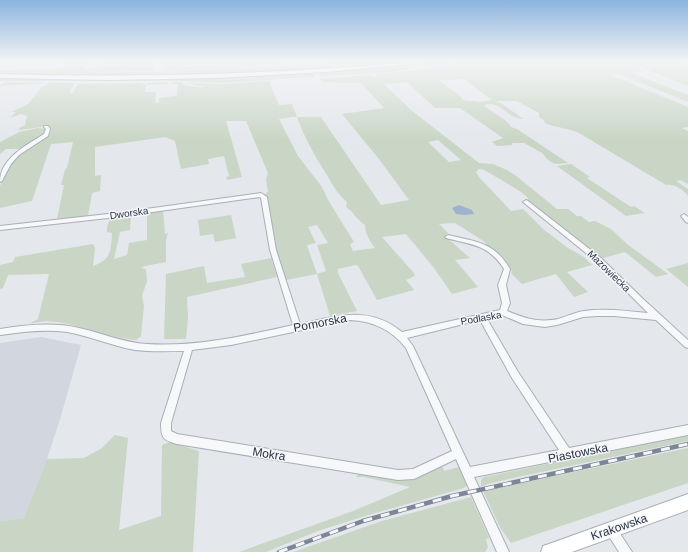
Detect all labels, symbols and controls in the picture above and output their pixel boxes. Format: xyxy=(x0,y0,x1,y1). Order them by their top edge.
street label: Dworska xyxy=(109,205,149,221)
street label: Mazowiecka xyxy=(585,248,633,294)
street label: Podlaska xyxy=(460,309,503,327)
street label: Pomorska xyxy=(292,311,348,335)
street label: Piastowska xyxy=(547,440,609,466)
street label: Mokra xyxy=(251,444,287,464)
street label: Krakowska xyxy=(589,511,649,543)

